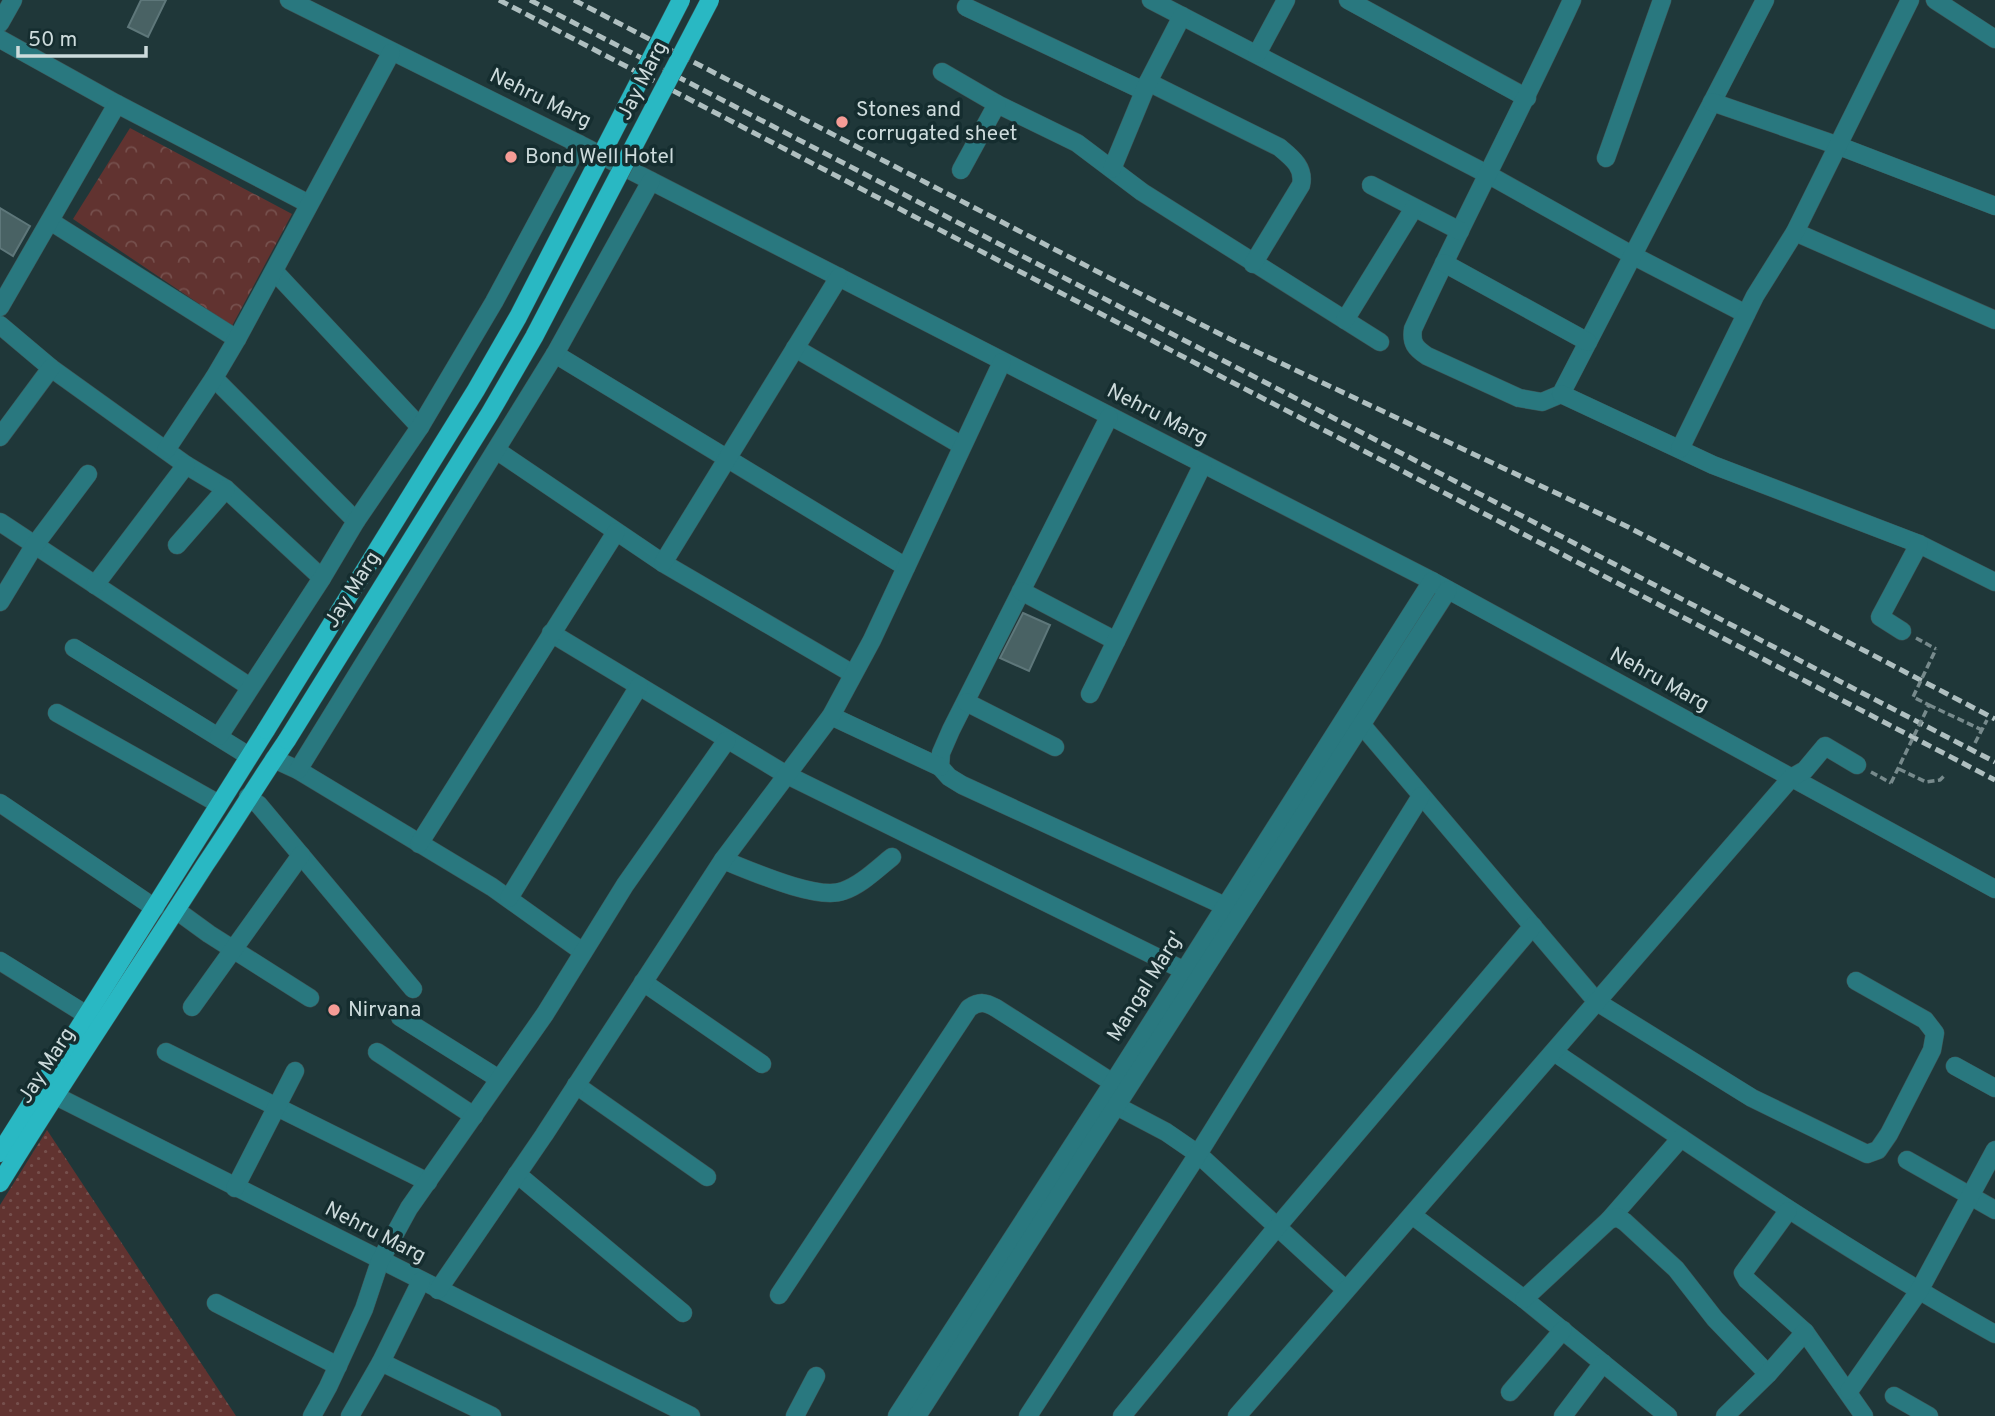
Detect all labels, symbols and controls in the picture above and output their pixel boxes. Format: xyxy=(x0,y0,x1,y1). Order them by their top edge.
scale bar xyxy=(18,14,145,58)
text: 50 m xyxy=(28,27,77,54)
street label: Jay Marg xyxy=(612,37,674,125)
street label: Nehru Marg xyxy=(485,63,595,135)
place label: Stones and corrugated sheet xyxy=(856,97,1018,148)
marker: Stones and corrugated sheet xyxy=(834,114,850,130)
place label: Bond Well Hotel xyxy=(525,144,674,171)
marker: Bond Well Hotel xyxy=(503,149,519,165)
street label: Nehru Marg xyxy=(1102,378,1212,452)
street label: Jay Marg xyxy=(319,547,387,633)
street label: Nehru Marg xyxy=(1604,642,1714,718)
street label: Mangal Marg' xyxy=(1102,927,1190,1047)
place label: Nirvana xyxy=(348,997,421,1024)
marker: Nirvana xyxy=(326,1002,342,1018)
street label: Jay Marg xyxy=(12,1023,82,1109)
street label: Nehru Marg xyxy=(320,1196,430,1270)

